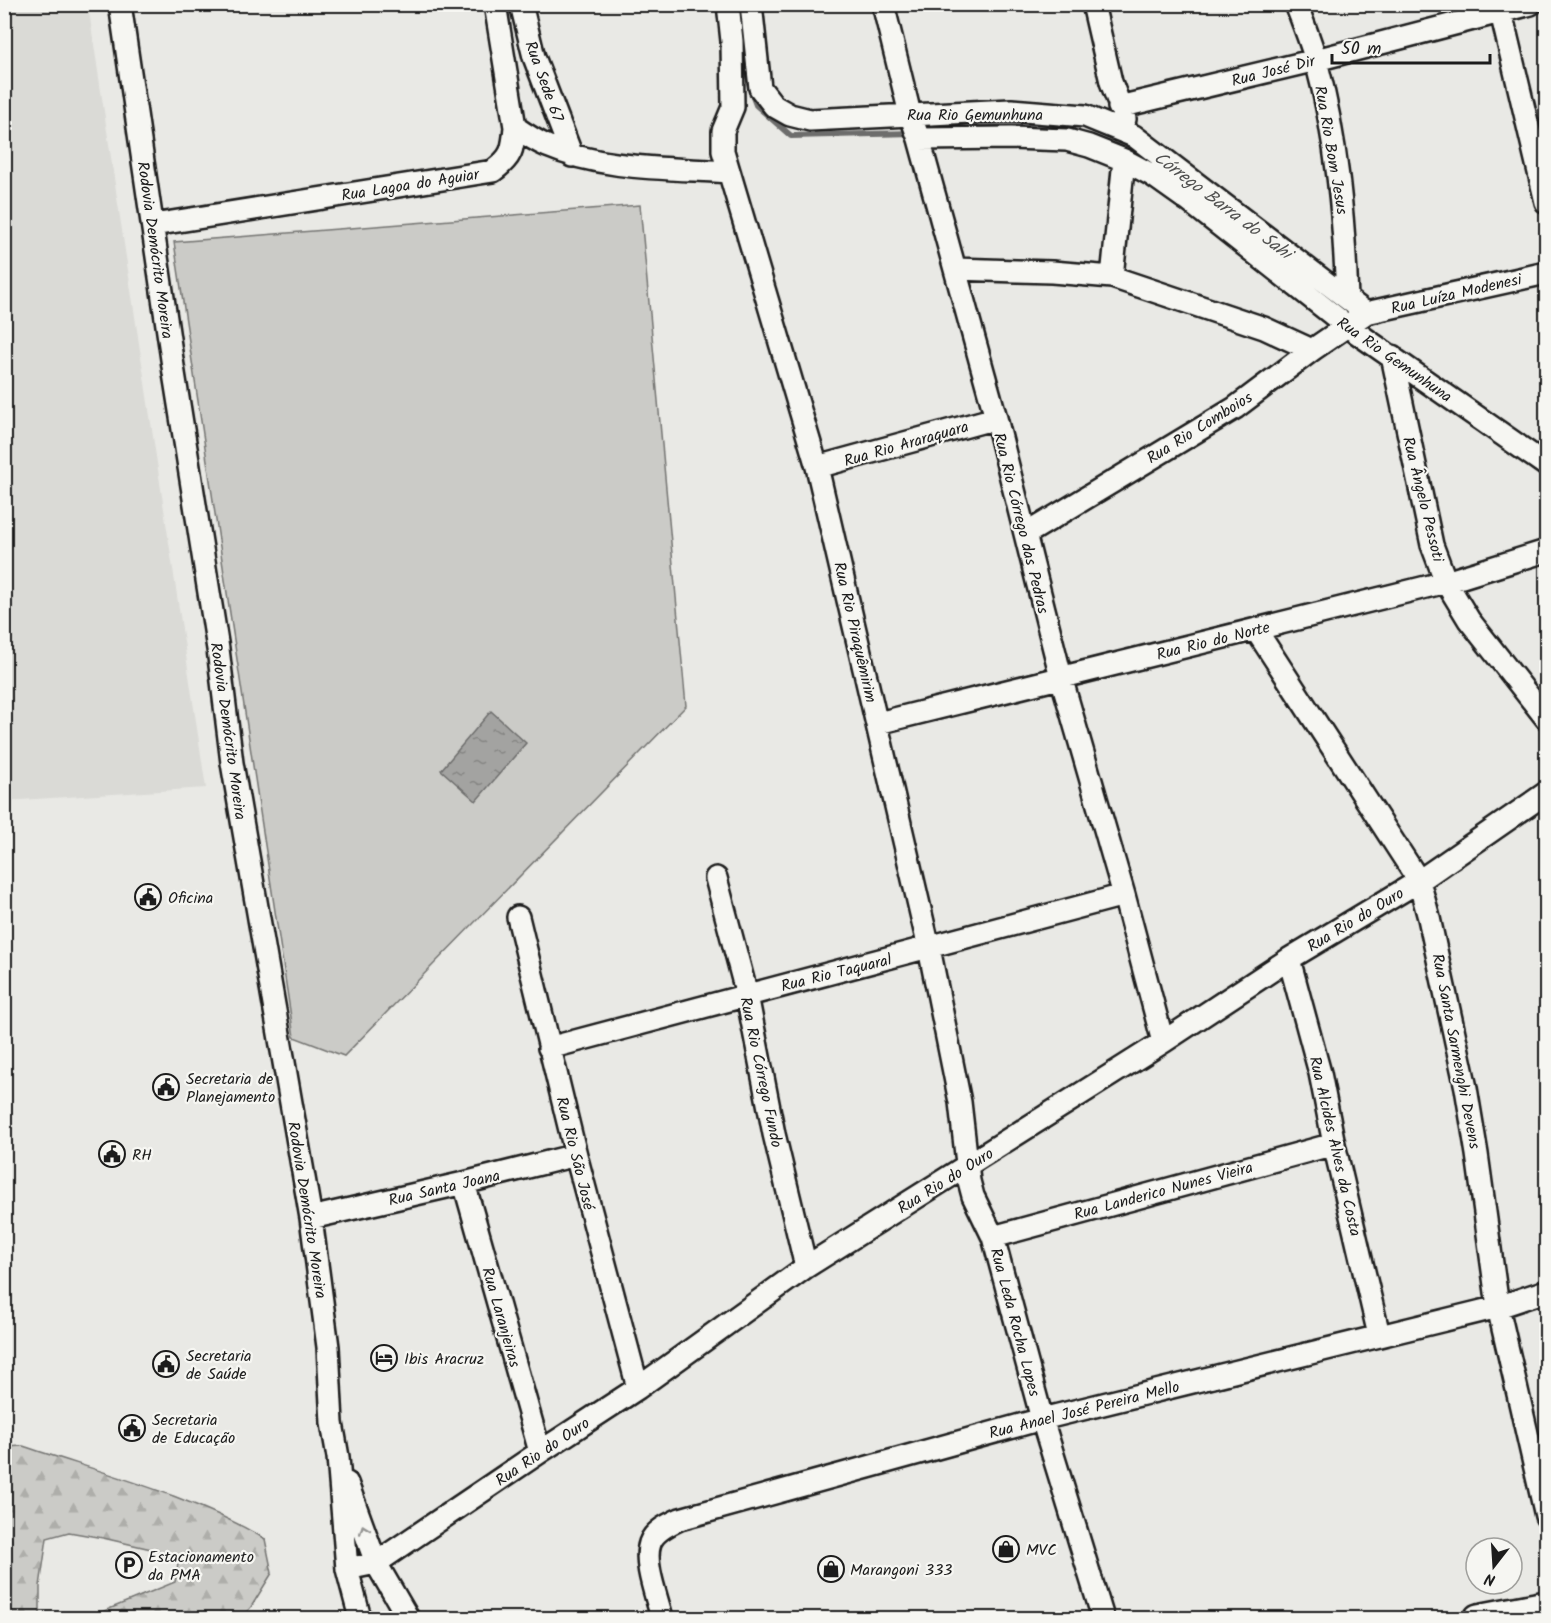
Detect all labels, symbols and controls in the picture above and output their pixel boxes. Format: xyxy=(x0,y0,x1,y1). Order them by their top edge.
scale bar xyxy=(1332,27,1490,65)
text: 50 m xyxy=(1341,35,1381,64)
street label: Rua Sede 67 xyxy=(517,38,570,126)
street label: Rua José Dir xyxy=(1229,49,1319,94)
street label: Rua Rio Bom Jesus xyxy=(1307,84,1354,217)
street label: Rua Rio Gemunhuna xyxy=(907,103,1043,128)
water label: Córrego Barra do Sahi xyxy=(1147,144,1300,270)
street label: Rodovia Demócrito Moreira xyxy=(130,160,179,341)
street label: Rua Lagoa do Aguiar xyxy=(340,162,483,209)
street label: Rua Luíza Modenesi xyxy=(1388,267,1525,322)
street label: Rua Rio Gemunhuna xyxy=(1331,311,1457,409)
street label: Rua Rio Comboios xyxy=(1142,386,1258,471)
street label: Rua Rio Araraquara xyxy=(841,415,972,474)
street label: Rua Rio Córrego das Pedras xyxy=(986,430,1055,617)
street label: Rua Ângelo Pessoti xyxy=(1395,434,1450,566)
street label: Rua Rio Piraquêmirim xyxy=(826,559,883,705)
street label: Rua Rio do Norte xyxy=(1154,615,1273,668)
street label: Rodovia Demócrito Moreira xyxy=(203,641,252,822)
street label: Rua Rio do Ouro xyxy=(1302,881,1409,959)
public building icon: Oficina xyxy=(133,882,163,912)
place label: Oficina xyxy=(168,886,213,911)
street label: Rua Rio Taquaral xyxy=(778,948,894,999)
street label: Rua Santa Sarmenghi Devens xyxy=(1424,951,1487,1151)
street label: Rua Rio Córrego Fundo xyxy=(732,995,789,1150)
street label: Rua Alcides Alves da Costa xyxy=(1302,1054,1367,1239)
place label: Secretaria de Planejamento xyxy=(186,1067,275,1110)
public building icon: Secretaria de Planejamento xyxy=(151,1072,181,1102)
street label: Rua Rio São José xyxy=(548,1094,601,1214)
street label: Rodovia Demócrito Moreira xyxy=(280,1120,333,1301)
public building icon: RH xyxy=(97,1139,127,1169)
street label: Rua Rio do Ouro xyxy=(893,1142,999,1221)
place label: RH xyxy=(132,1143,152,1168)
street label: Rua Landerico Nunes Vieira xyxy=(1071,1156,1256,1227)
street label: Rua Santa Joana xyxy=(386,1163,503,1213)
street label: Rua Leda Rocha Lopes xyxy=(983,1245,1046,1400)
street label: Rua Laranjeiras xyxy=(474,1264,527,1371)
hotel icon: Ibis Aracruz xyxy=(369,1343,399,1373)
place label: Secretaria de Saúde xyxy=(186,1344,252,1387)
place label: Ibis Aracruz xyxy=(404,1347,484,1372)
public building icon: Secretaria de Saúde xyxy=(151,1349,181,1379)
street label: Rua Anael José Pereira Mello xyxy=(986,1375,1182,1446)
place label: Secretaria de Educação xyxy=(152,1408,235,1451)
street label: Rua Rio do Ouro xyxy=(490,1411,595,1493)
public building icon: Secretaria de Educação xyxy=(117,1413,147,1443)
one-way arrow xyxy=(358,1524,371,1535)
shop icon: MVC xyxy=(991,1534,1021,1564)
north arrow xyxy=(1464,1536,1524,1596)
place label: MVC xyxy=(1026,1538,1057,1563)
place label: Estacionamento da PMA xyxy=(148,1545,254,1588)
parking icon: Estacionamento da PMA xyxy=(114,1550,144,1580)
shop icon: Marangoni 333 xyxy=(816,1554,846,1584)
place label: Marangoni 333 xyxy=(850,1558,952,1583)
text: N xyxy=(1482,1565,1499,1592)

